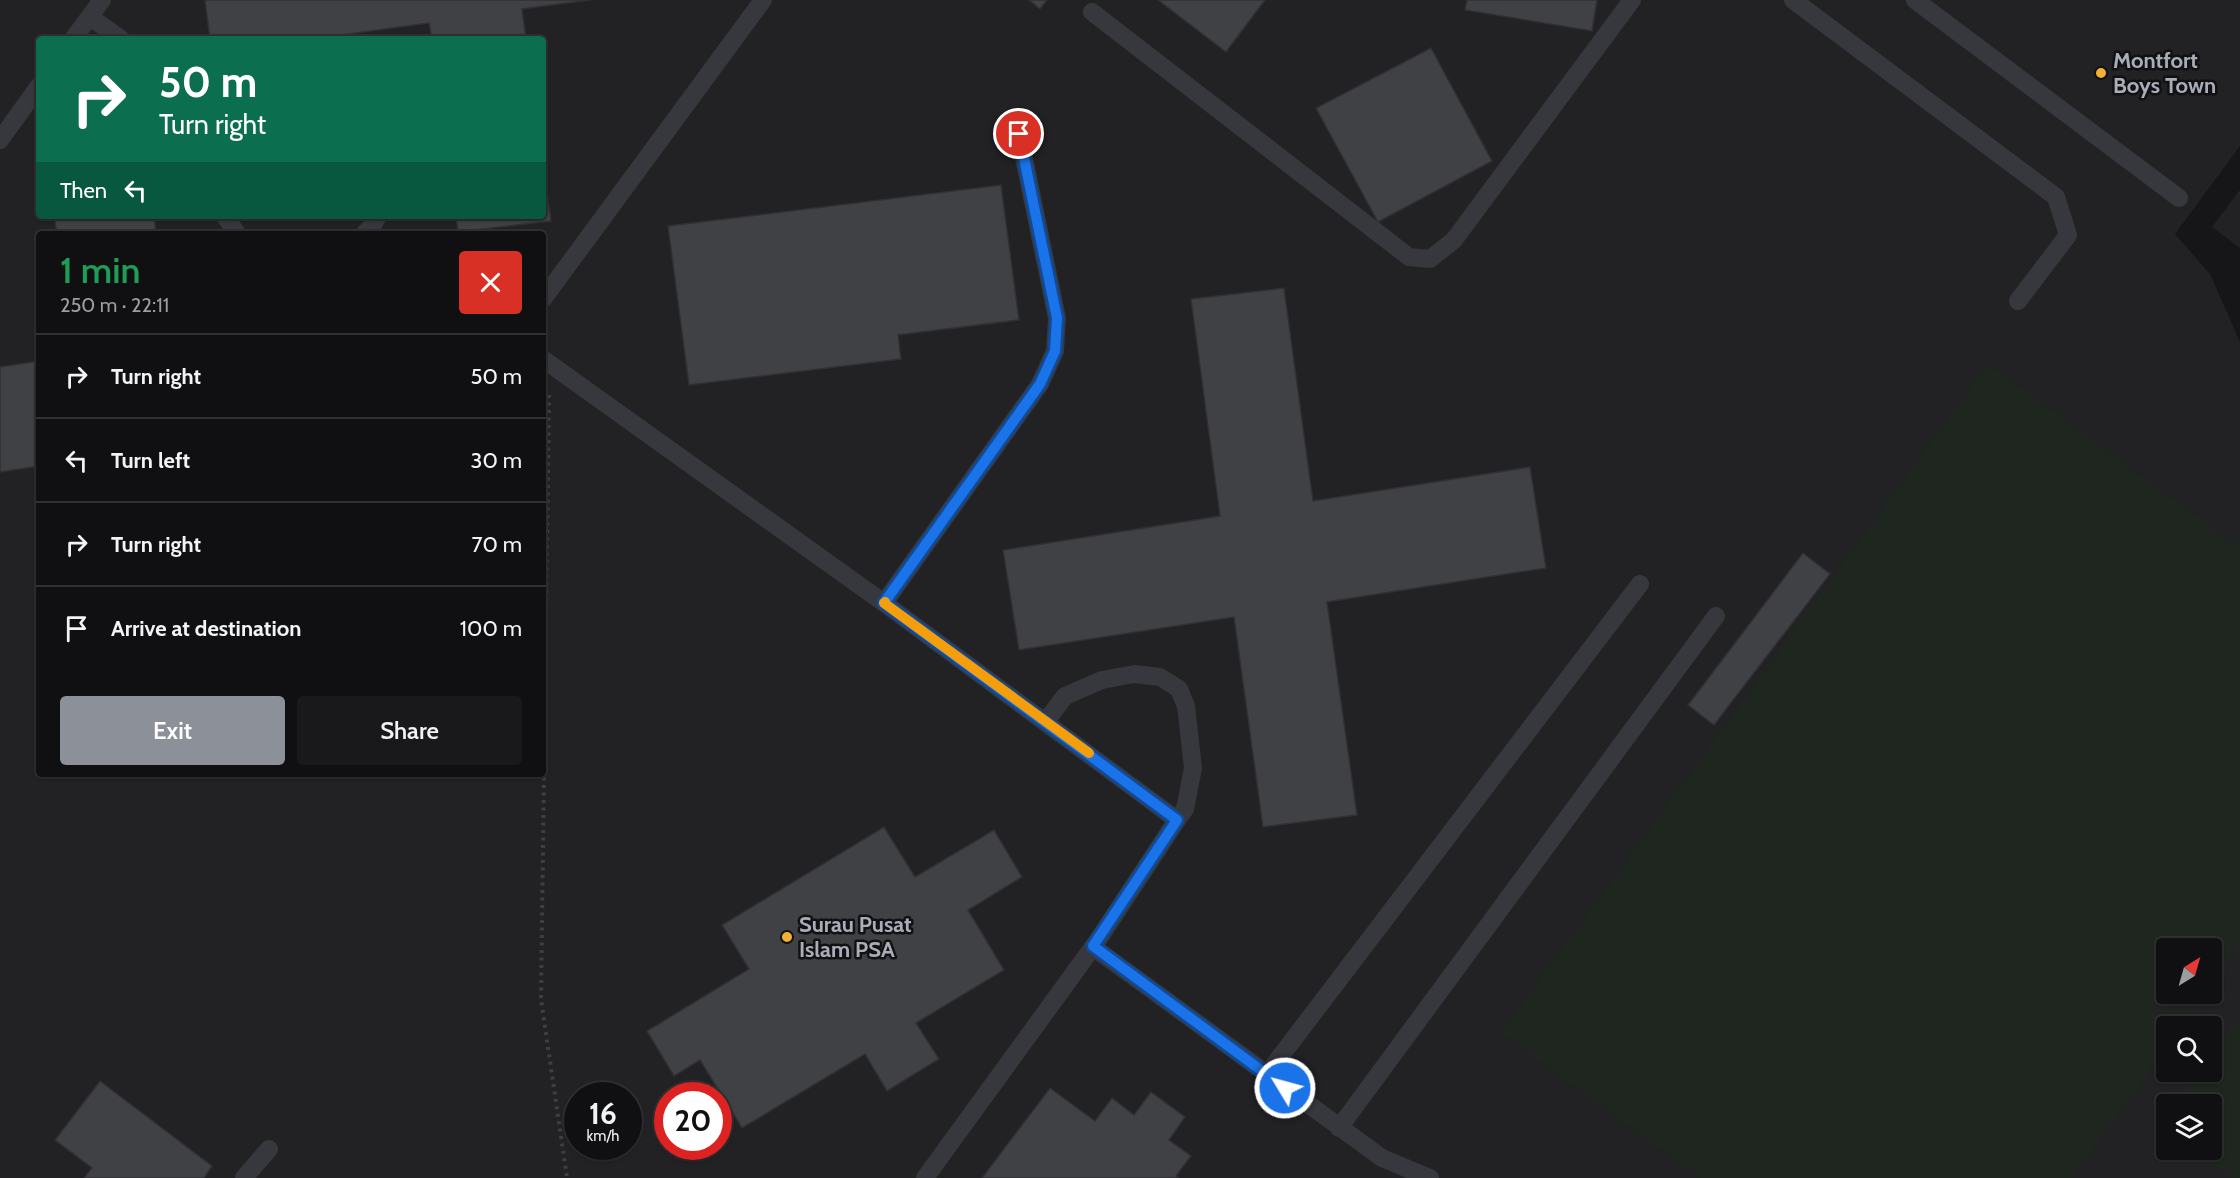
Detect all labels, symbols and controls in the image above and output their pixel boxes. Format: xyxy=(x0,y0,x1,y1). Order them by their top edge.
place label: Montfort Boys Town xyxy=(2113,47,2216,99)
text: 50 m xyxy=(159,56,257,108)
icon: right xyxy=(60,60,138,138)
marker: Montfort Boys Town xyxy=(2094,66,2108,80)
text: Turn right xyxy=(159,108,266,141)
pin xyxy=(993,108,1044,159)
icon: arrive xyxy=(1002,117,1035,150)
icon: left xyxy=(119,174,152,207)
text: Then xyxy=(60,177,107,204)
text: 1 min xyxy=(60,248,140,292)
button: close xyxy=(459,251,522,314)
text: 250 m · 22:11 xyxy=(60,293,169,317)
icon: right xyxy=(60,360,93,393)
text: Turn right xyxy=(111,363,201,390)
text: 50 m xyxy=(470,363,522,390)
icon: left xyxy=(60,444,93,477)
text: Turn left xyxy=(111,447,190,474)
text: 30 m xyxy=(470,447,522,474)
icon: right xyxy=(60,528,93,561)
text: Turn right xyxy=(111,531,201,558)
text: 70 m xyxy=(472,531,522,558)
icon: arrive xyxy=(60,612,93,645)
text: Arrive at destination xyxy=(111,615,301,642)
text: 100 m xyxy=(460,615,522,642)
button: Exit xyxy=(60,696,285,765)
button: Share xyxy=(297,696,522,765)
place label: Surau Pusat Islam PSA xyxy=(799,911,912,963)
marker: Surau Pusat Islam PSA xyxy=(780,930,794,944)
north arrow xyxy=(2156,938,2222,1004)
map controls xyxy=(2156,938,2222,1160)
button: search xyxy=(2156,1016,2222,1082)
position arrow xyxy=(1253,1056,1317,1120)
speed limit sign: 20 xyxy=(654,1082,732,1160)
button: layers xyxy=(2156,1094,2222,1160)
text: 16 xyxy=(589,1095,617,1132)
text: km/h xyxy=(587,1127,619,1145)

